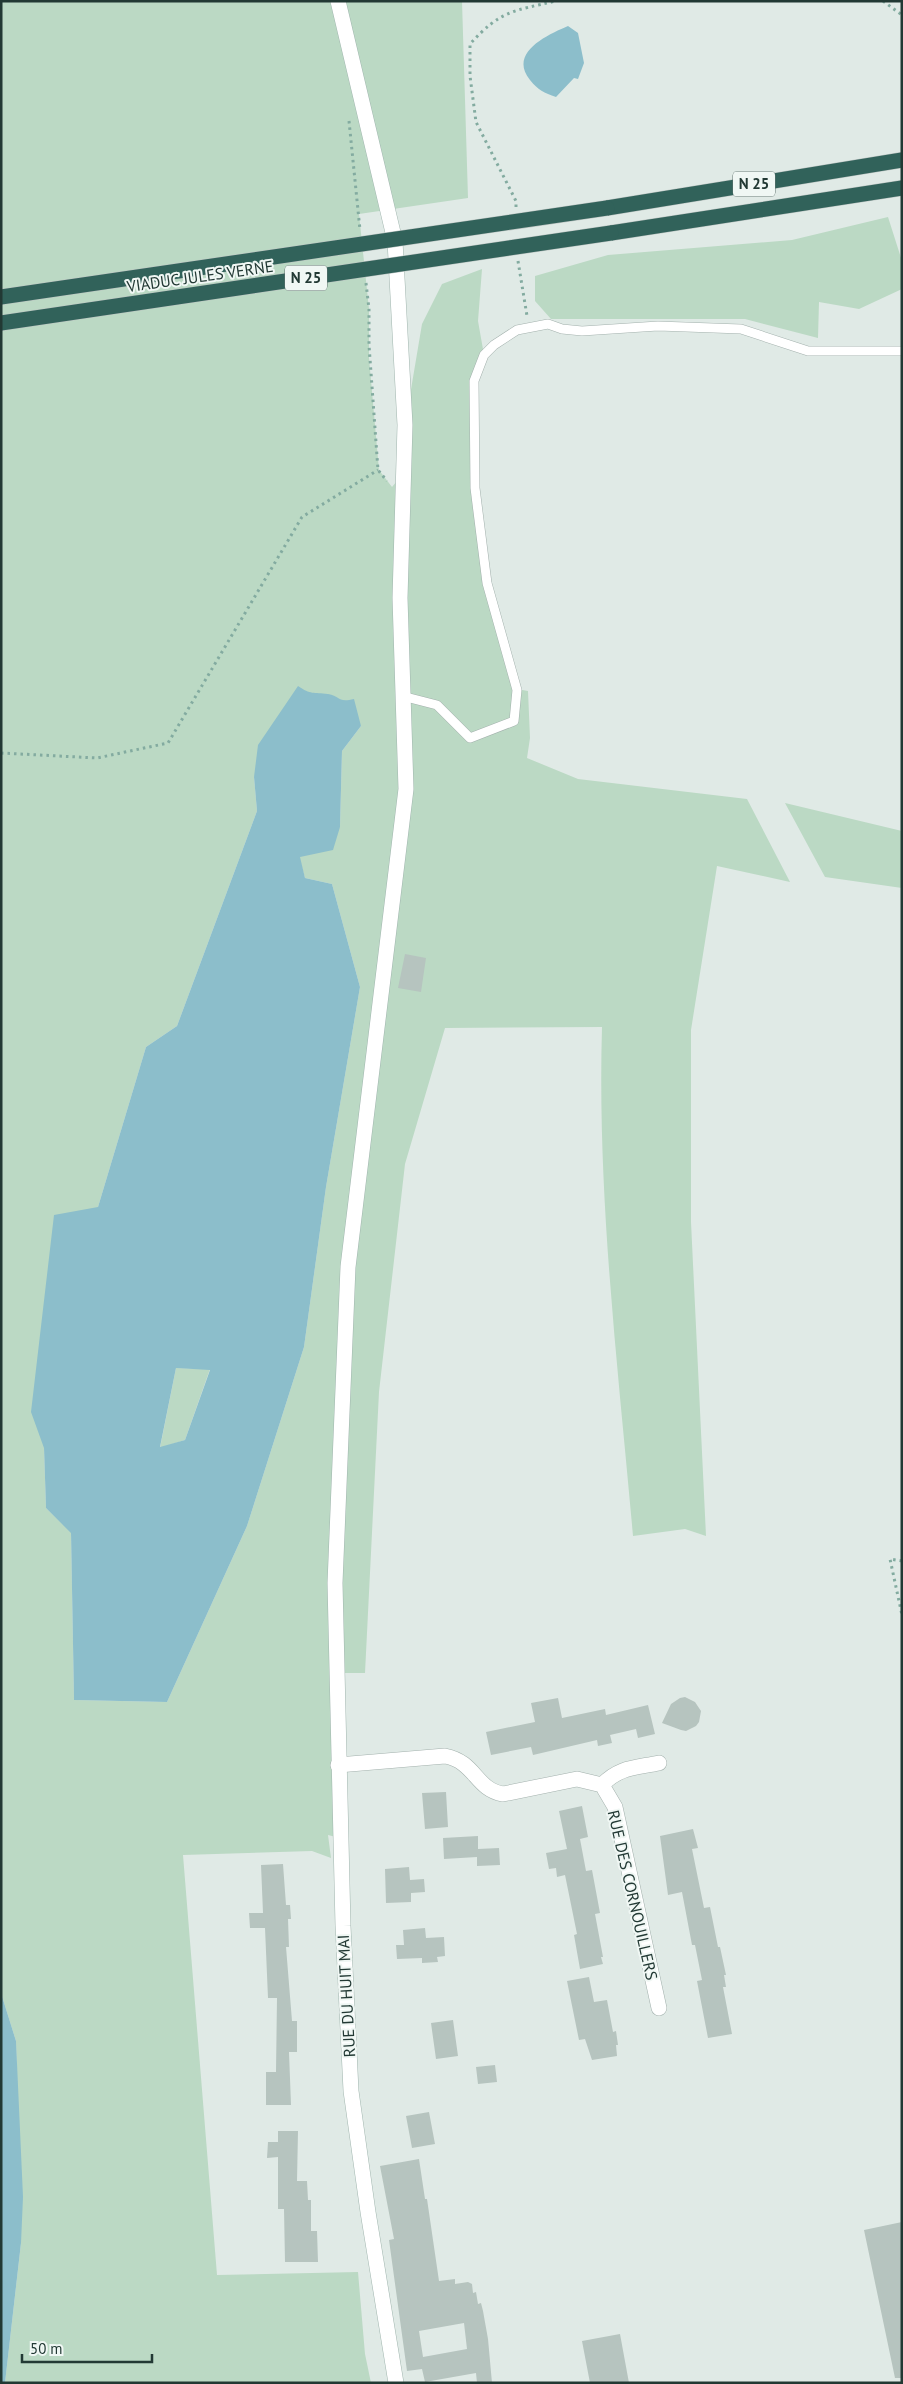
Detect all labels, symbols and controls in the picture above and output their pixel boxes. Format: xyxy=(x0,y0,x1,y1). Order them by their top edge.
road number: N 25 xyxy=(733,172,775,196)
street label: VIADUC JULES VERNE xyxy=(125,256,274,296)
road number: N 25 xyxy=(285,266,327,290)
street label: RUE DES CORNOUILLERS xyxy=(604,1808,662,1982)
street label: RUE DU HUIT MAI xyxy=(333,1934,359,2058)
scale bar xyxy=(22,2332,152,2364)
text: 50 m xyxy=(30,2339,63,2358)

